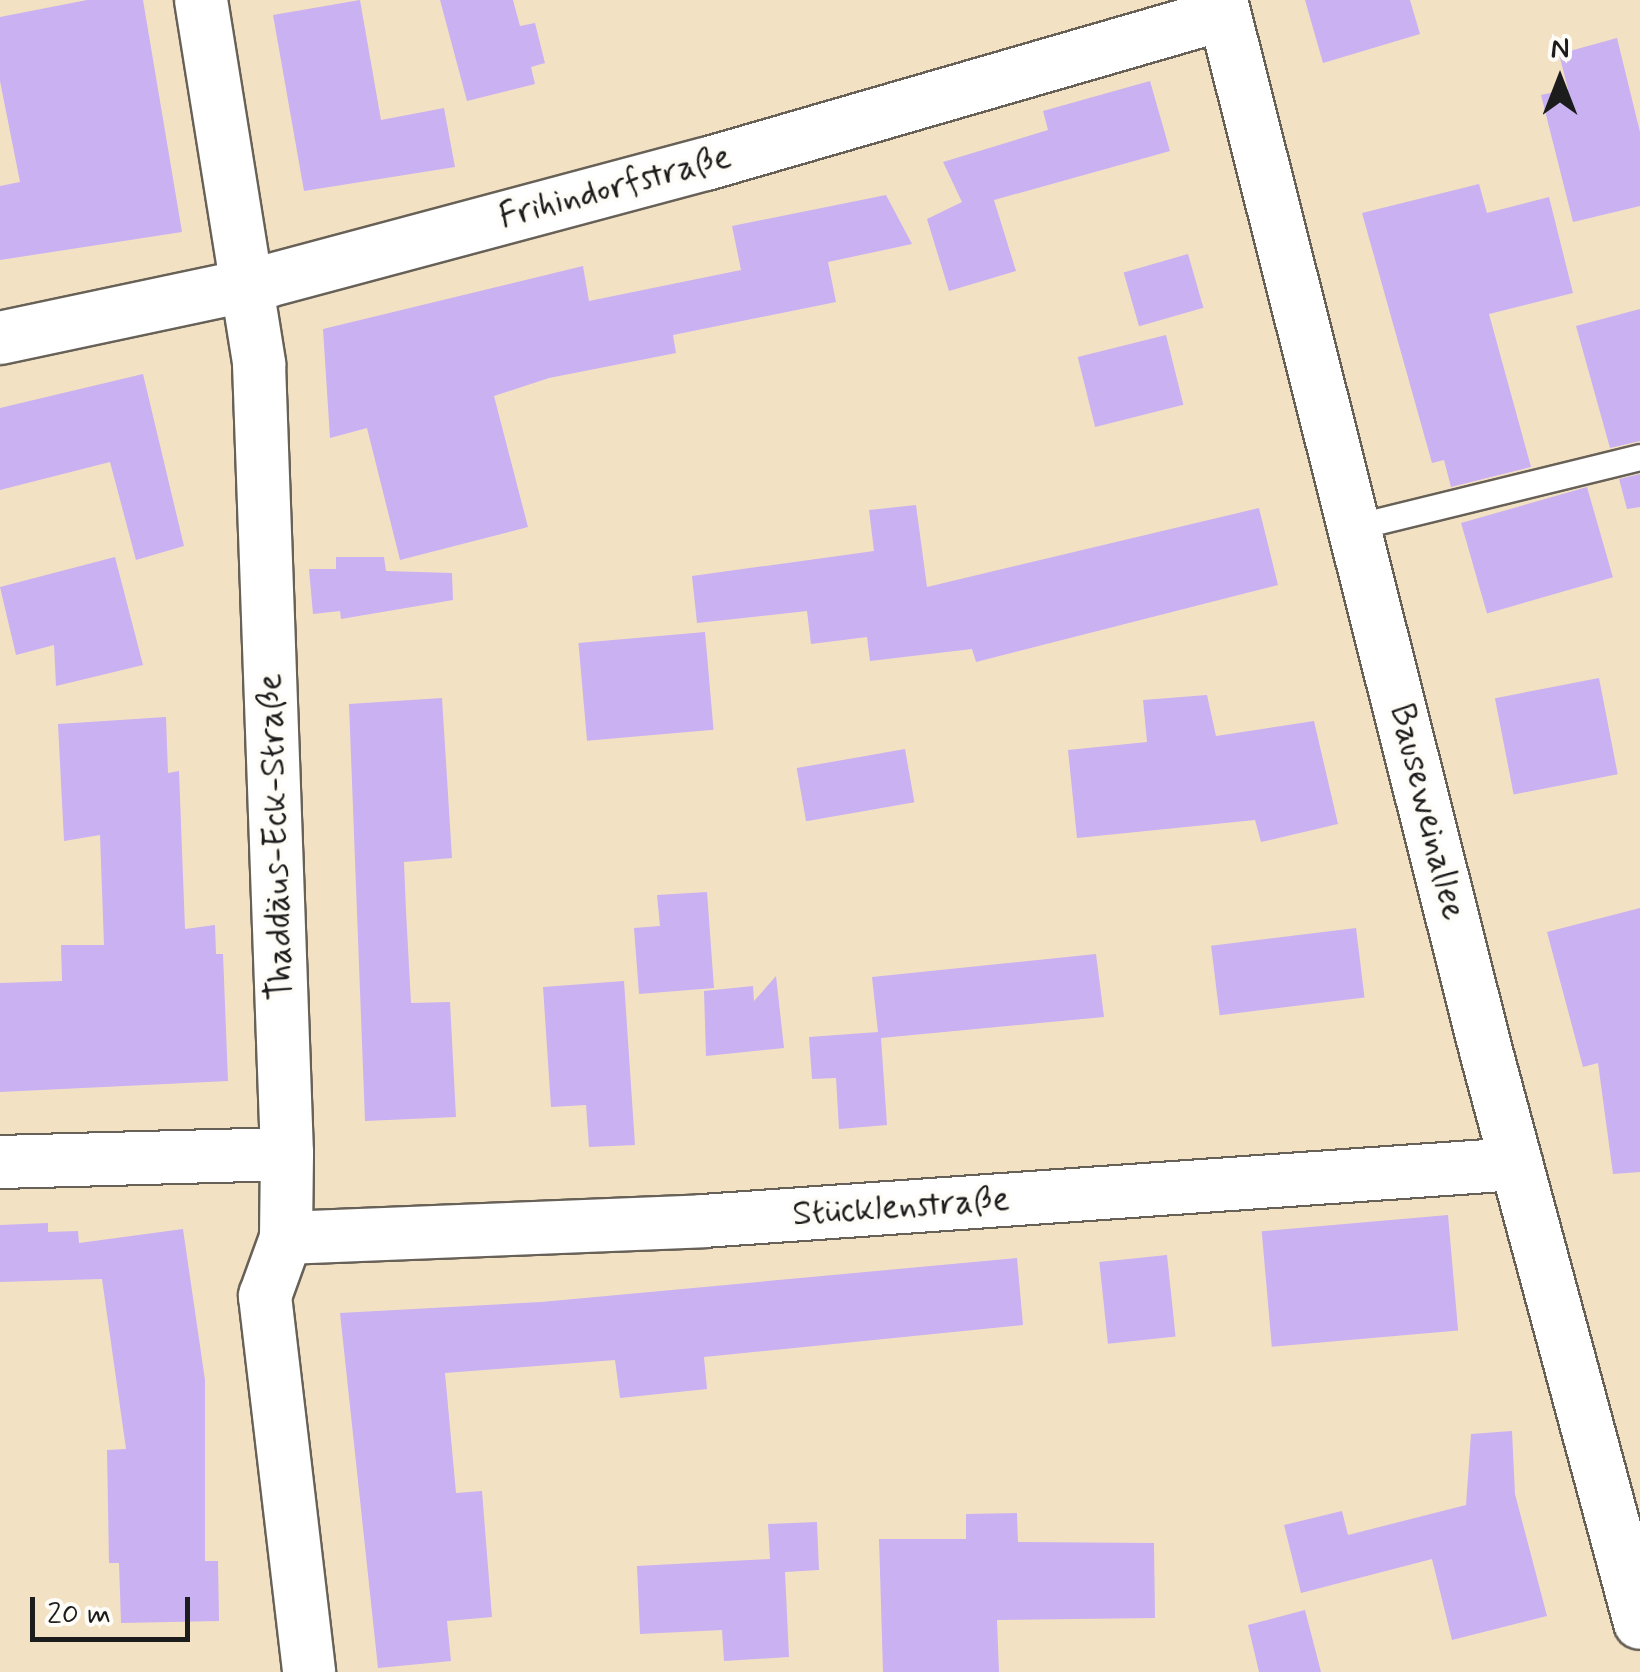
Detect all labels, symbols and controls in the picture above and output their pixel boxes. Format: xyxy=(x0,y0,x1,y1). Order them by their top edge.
north arrow xyxy=(1510,30,1610,130)
text: N xyxy=(1551,31,1569,68)
street label: Frihindorfstraße xyxy=(494,136,736,238)
street label: Thaddäus-Eck-Straße xyxy=(249,673,303,1001)
street label: Bauseweinallee xyxy=(1380,700,1474,924)
street label: Stücklenstraße xyxy=(791,1178,1011,1236)
scale bar xyxy=(35,1577,195,1639)
text: 20 m xyxy=(47,1595,111,1634)

